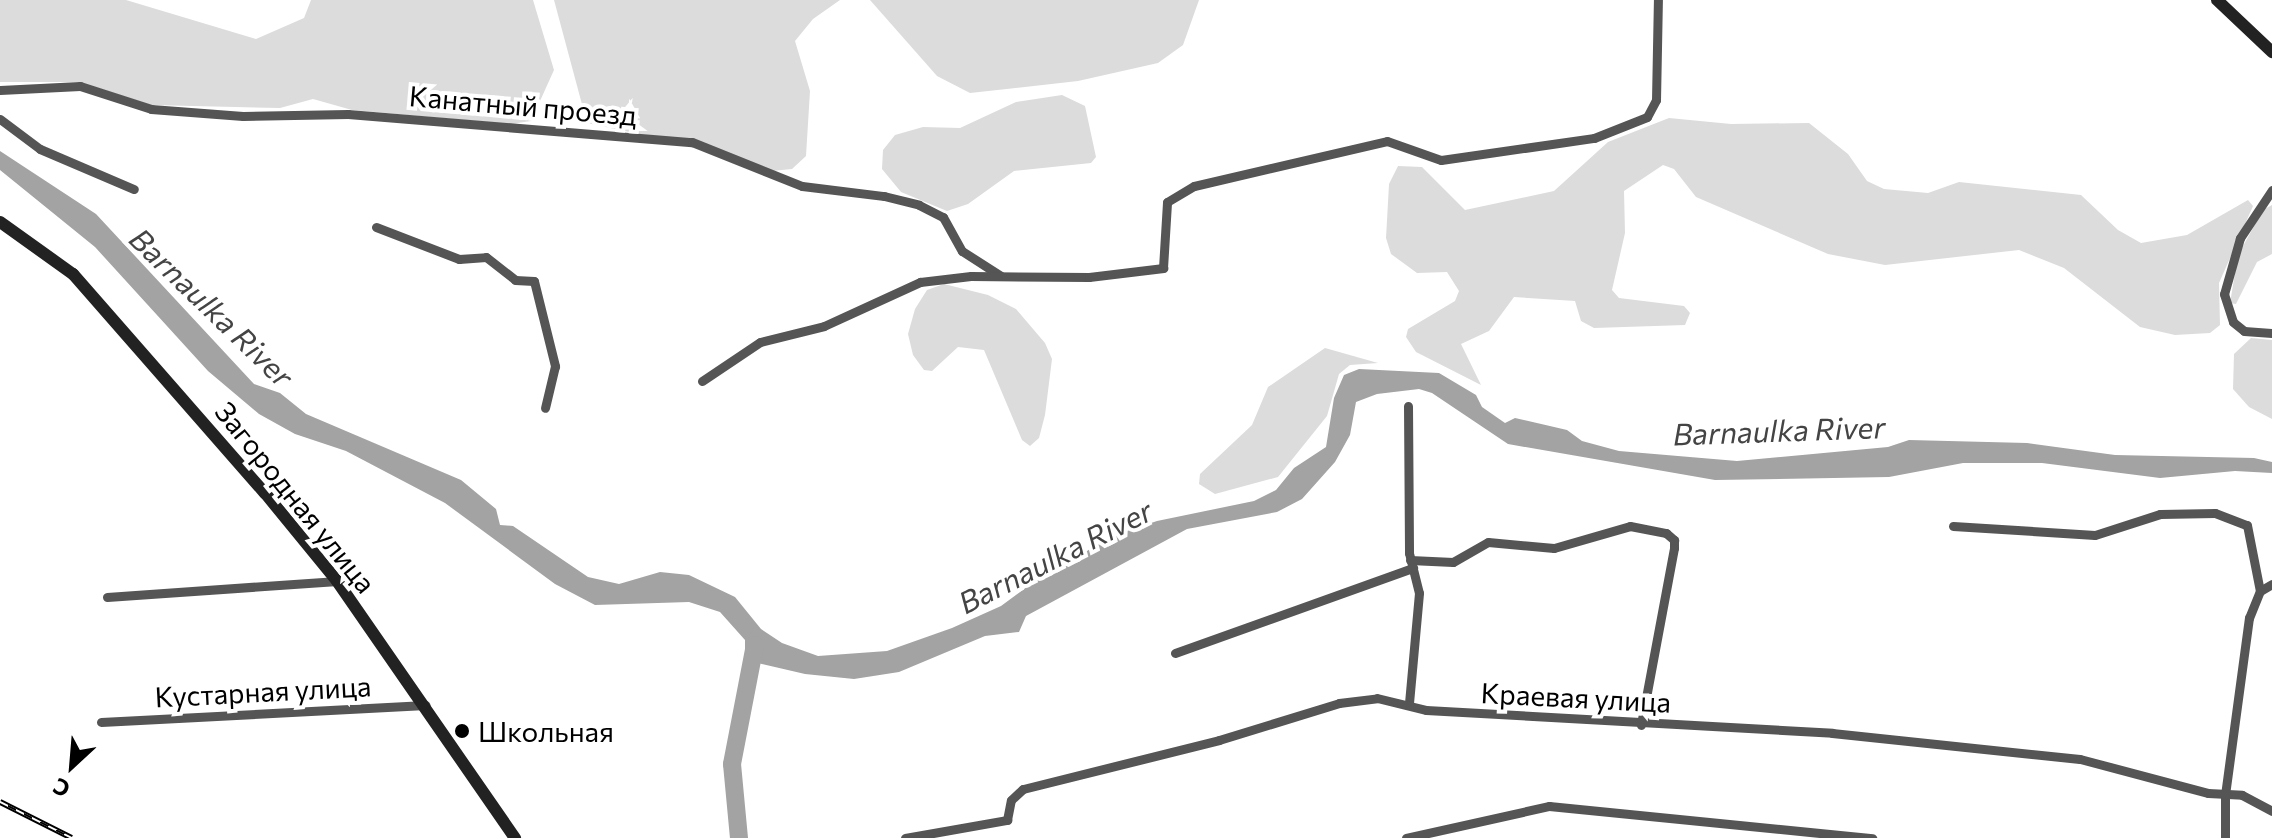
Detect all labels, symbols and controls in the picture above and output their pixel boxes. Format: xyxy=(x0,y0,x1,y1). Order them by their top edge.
street label: Канатный проезд xyxy=(408,78,638,132)
water label: Barnaulka River xyxy=(123,220,301,394)
street label: Загородная улица xyxy=(209,395,383,599)
water label: Barnaulka River xyxy=(1672,408,1886,452)
water label: Barnaulka River xyxy=(952,492,1158,620)
street label: Кустарная улица xyxy=(154,669,372,713)
street label: Краевая улица xyxy=(1480,675,1672,719)
place label: Школьная xyxy=(478,714,614,748)
marker: Школьная xyxy=(453,722,471,740)
north arrow xyxy=(32,726,112,806)
text: С xyxy=(49,773,74,803)

